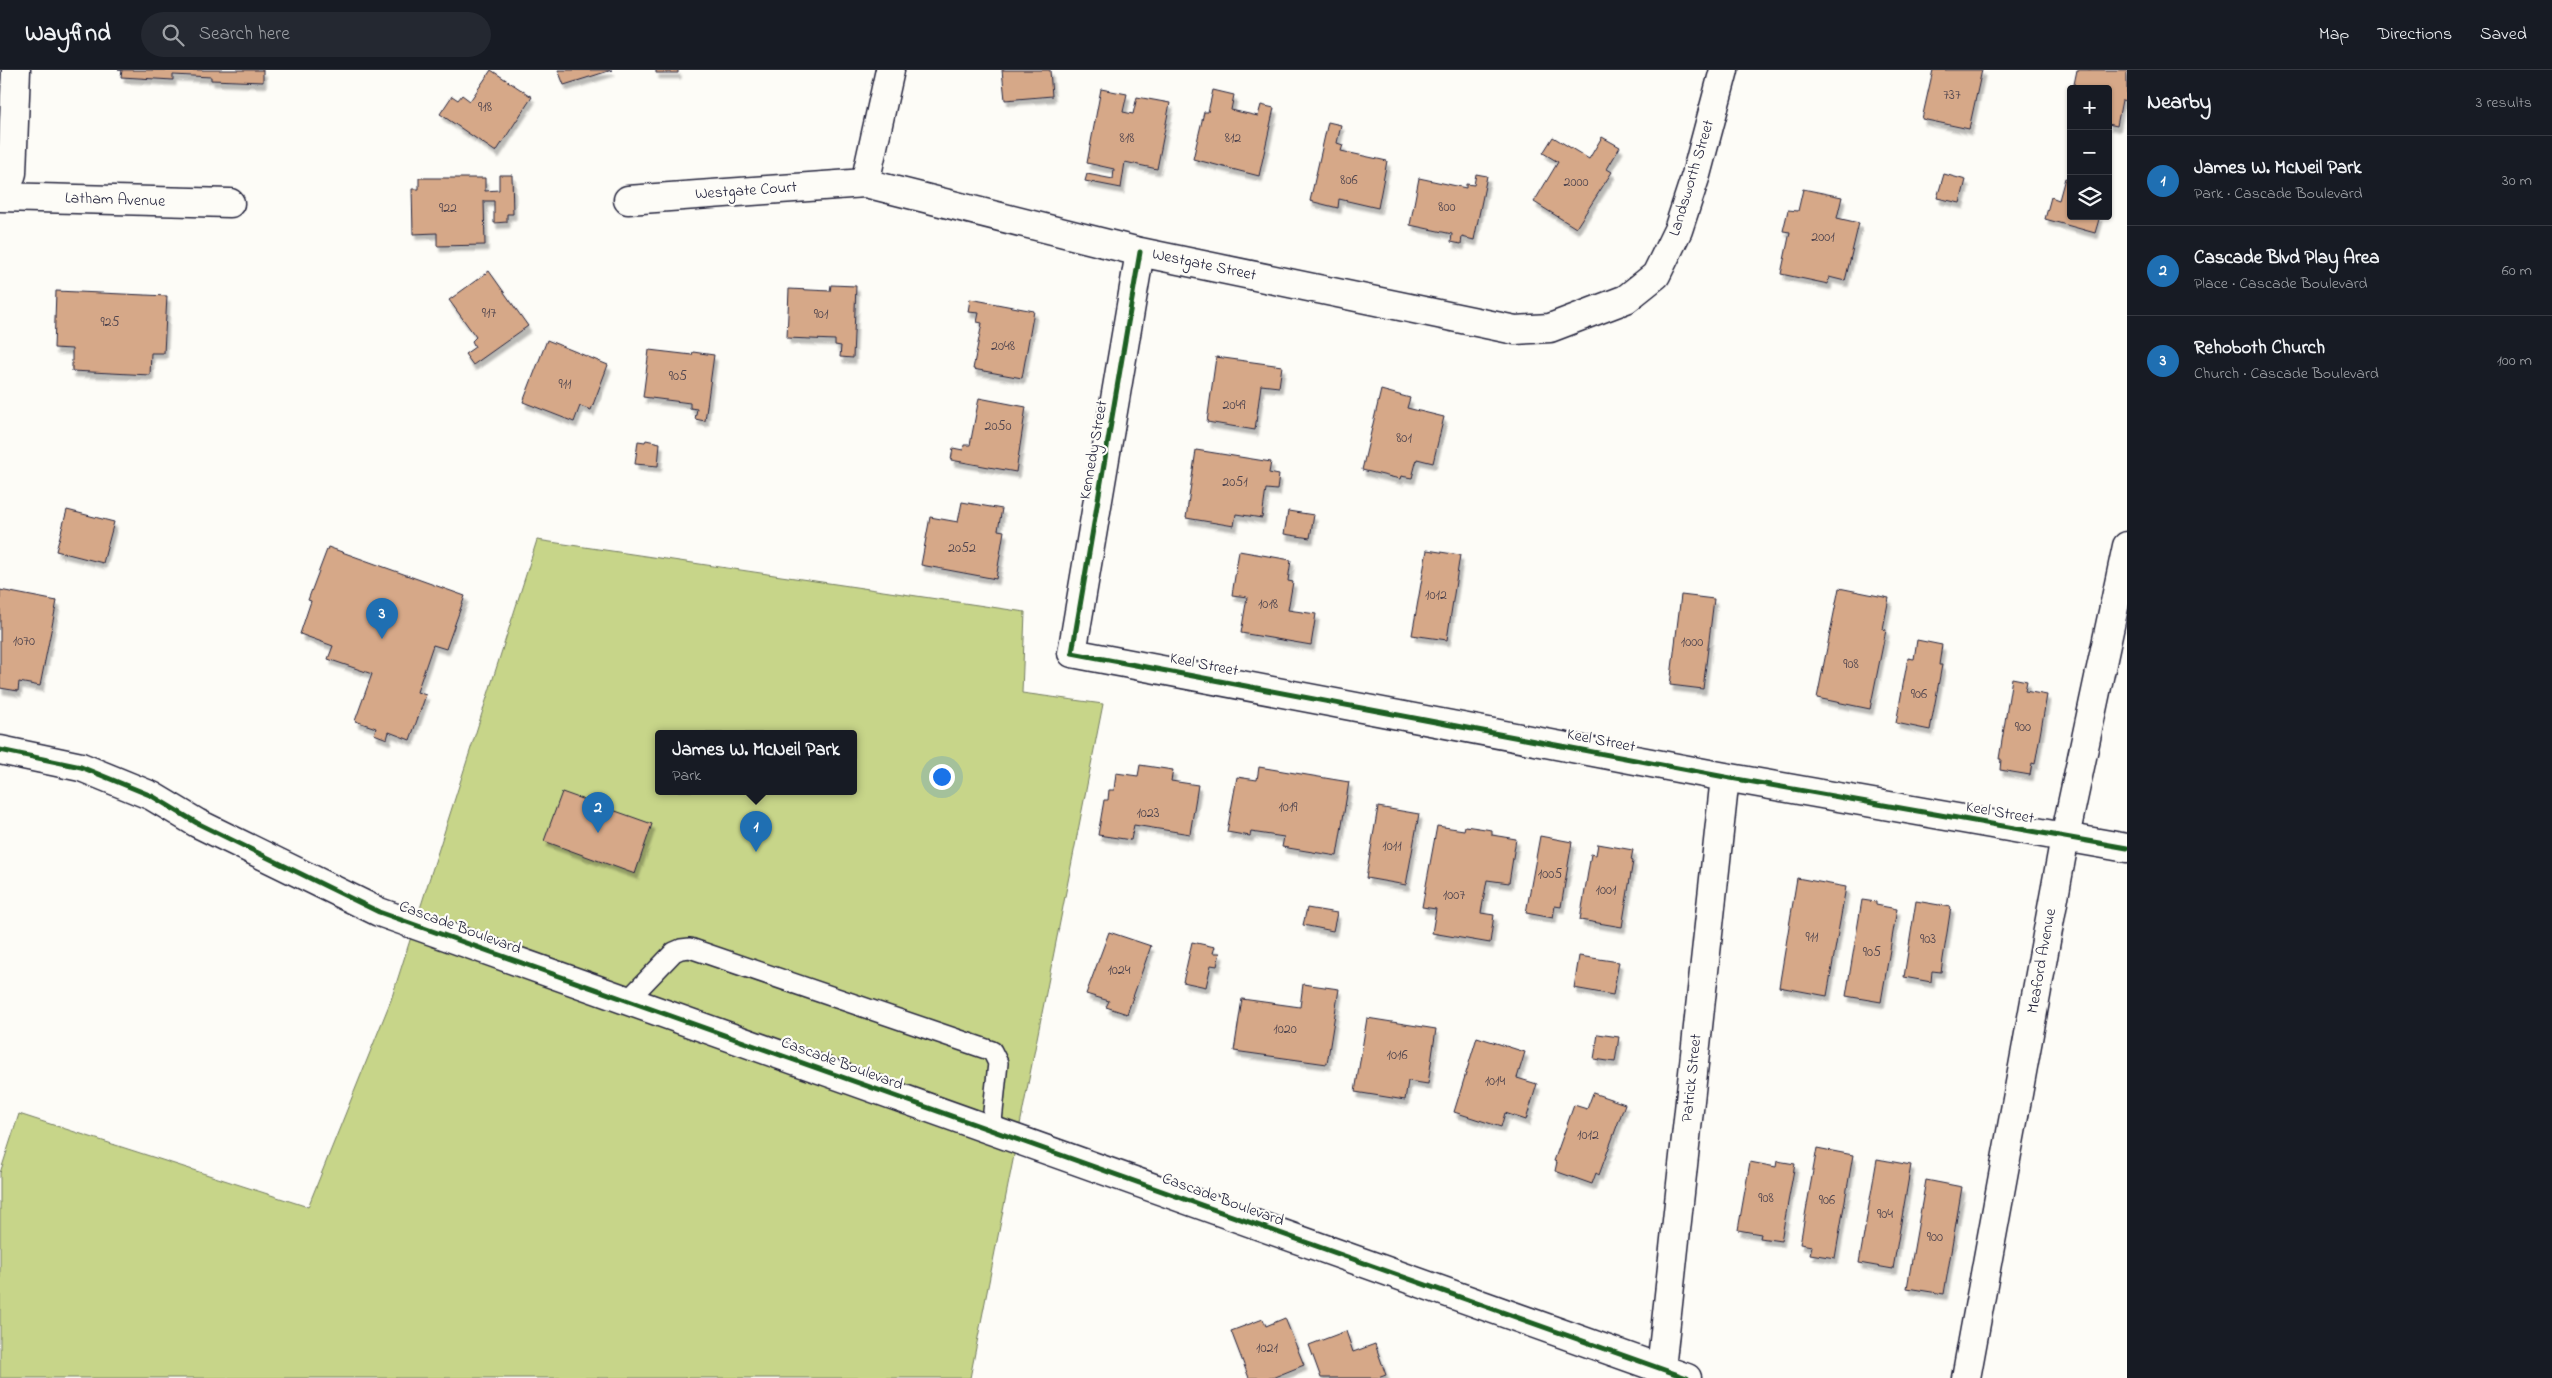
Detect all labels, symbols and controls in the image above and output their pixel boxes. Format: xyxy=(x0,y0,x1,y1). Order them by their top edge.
search box xyxy=(141,12,491,57)
text: Wayfind xyxy=(25,17,111,52)
icon: search xyxy=(159,21,187,49)
text: Search here xyxy=(199,21,290,48)
text: Map xyxy=(2319,22,2349,48)
text: Directions xyxy=(2377,22,2452,48)
text: Saved xyxy=(2480,22,2527,48)
house number: 737 xyxy=(1943,85,1961,106)
map controls xyxy=(2067,85,2112,220)
button: + xyxy=(2067,85,2112,130)
text: Nearby xyxy=(2147,88,2211,118)
text: 3 results xyxy=(2476,91,2532,115)
house number: 918 xyxy=(478,97,492,118)
street label: Landsworth Street xyxy=(1663,116,1721,239)
house number: 818 xyxy=(1120,128,1134,149)
house number: 812 xyxy=(1225,128,1241,149)
button: − xyxy=(2067,130,2112,175)
text: James W. McNeil Park xyxy=(2194,155,2362,182)
text: 1 xyxy=(2160,169,2166,193)
text: 30 m xyxy=(2502,169,2532,193)
house number: 806 xyxy=(1340,170,1358,191)
house number: 2000 xyxy=(1563,172,1589,193)
street label: Westgate Court xyxy=(694,175,798,207)
button: layers xyxy=(2067,175,2112,220)
text: Park · Cascade Boulevard xyxy=(2194,182,2363,206)
street label: Latham Avenue xyxy=(64,186,166,214)
house number: 800 xyxy=(1438,197,1456,218)
house number: 922 xyxy=(439,198,457,219)
house number: 2001 xyxy=(1811,227,1835,248)
street label: Westgate Street xyxy=(1150,242,1259,288)
text: Cascade Blvd Play Area xyxy=(2194,245,2380,272)
text: 2 xyxy=(2159,259,2167,283)
text: 60 m xyxy=(2502,259,2532,283)
text: Place · Cascade Boulevard xyxy=(2194,272,2368,296)
house number: 917 xyxy=(482,303,496,324)
house number: 901 xyxy=(814,304,829,325)
house number: 925 xyxy=(100,312,120,333)
text: Rehoboth Church xyxy=(2194,335,2325,362)
house number: 2048 xyxy=(991,336,1015,357)
text: 3 xyxy=(2160,349,2166,373)
text: 100 m xyxy=(2497,349,2532,373)
text: Church · Cascade Boulevard xyxy=(2194,362,2379,386)
house number: 905 xyxy=(669,366,687,387)
house number: 911 xyxy=(558,374,572,395)
house number: 2049 xyxy=(1223,395,1246,416)
street label: Kennedy Street xyxy=(1073,398,1115,501)
house number: 2050 xyxy=(984,416,1012,437)
house number: 801 xyxy=(1396,428,1412,449)
house number: 2051 xyxy=(1222,472,1248,493)
house number: 2052 xyxy=(948,538,976,559)
house number: 1012 xyxy=(1425,585,1447,606)
house number: 1018 xyxy=(1258,594,1278,615)
pin: 3 xyxy=(366,598,398,639)
house number: 1070 xyxy=(13,631,35,652)
house number: 1000 xyxy=(1681,632,1703,653)
street label: Keel Street xyxy=(1168,647,1241,683)
house number: 908 xyxy=(1843,654,1859,675)
house number: 906 xyxy=(1911,684,1927,705)
house number: 900 xyxy=(2015,717,2031,738)
street label: Keel Street xyxy=(1565,723,1638,759)
popup xyxy=(655,730,857,795)
text: James W. McNeil Park xyxy=(672,737,840,764)
text: Park xyxy=(672,764,701,788)
your location xyxy=(929,764,955,790)
pin: 2 xyxy=(582,792,614,833)
street label: Keel Street xyxy=(1964,795,2037,831)
house number: 1019 xyxy=(1278,797,1298,818)
house number: 1023 xyxy=(1136,803,1160,824)
pin: 1 xyxy=(740,811,772,852)
house number: 1011 xyxy=(1382,836,1402,857)
house number: 1005 xyxy=(1538,864,1562,885)
house number: 1001 xyxy=(1596,880,1617,901)
house number: 1007 xyxy=(1443,885,1465,906)
street label: Cascade Boulevard xyxy=(396,895,524,961)
street label: Meaford Avenue xyxy=(2021,906,2063,1015)
house number: 911 xyxy=(1805,927,1819,948)
house number: 903 xyxy=(1920,929,1936,950)
house number: 905 xyxy=(1863,942,1881,963)
house number: 1024 xyxy=(1107,960,1131,981)
house number: 1020 xyxy=(1273,1019,1297,1040)
street label: Cascade Boulevard xyxy=(778,1031,906,1097)
street label: Patrick Street xyxy=(1675,1032,1709,1123)
house number: 1016 xyxy=(1386,1045,1408,1066)
house number: 1014 xyxy=(1485,1071,1506,1092)
house number: 1012 xyxy=(1577,1125,1599,1146)
street label: Cascade Boulevard xyxy=(1159,1167,1287,1233)
house number: 908 xyxy=(1758,1188,1774,1209)
house number: 906 xyxy=(1819,1190,1835,1211)
house number: 904 xyxy=(1877,1204,1893,1225)
house number: 900 xyxy=(1927,1227,1943,1248)
house number: 1021 xyxy=(1256,1338,1278,1359)

